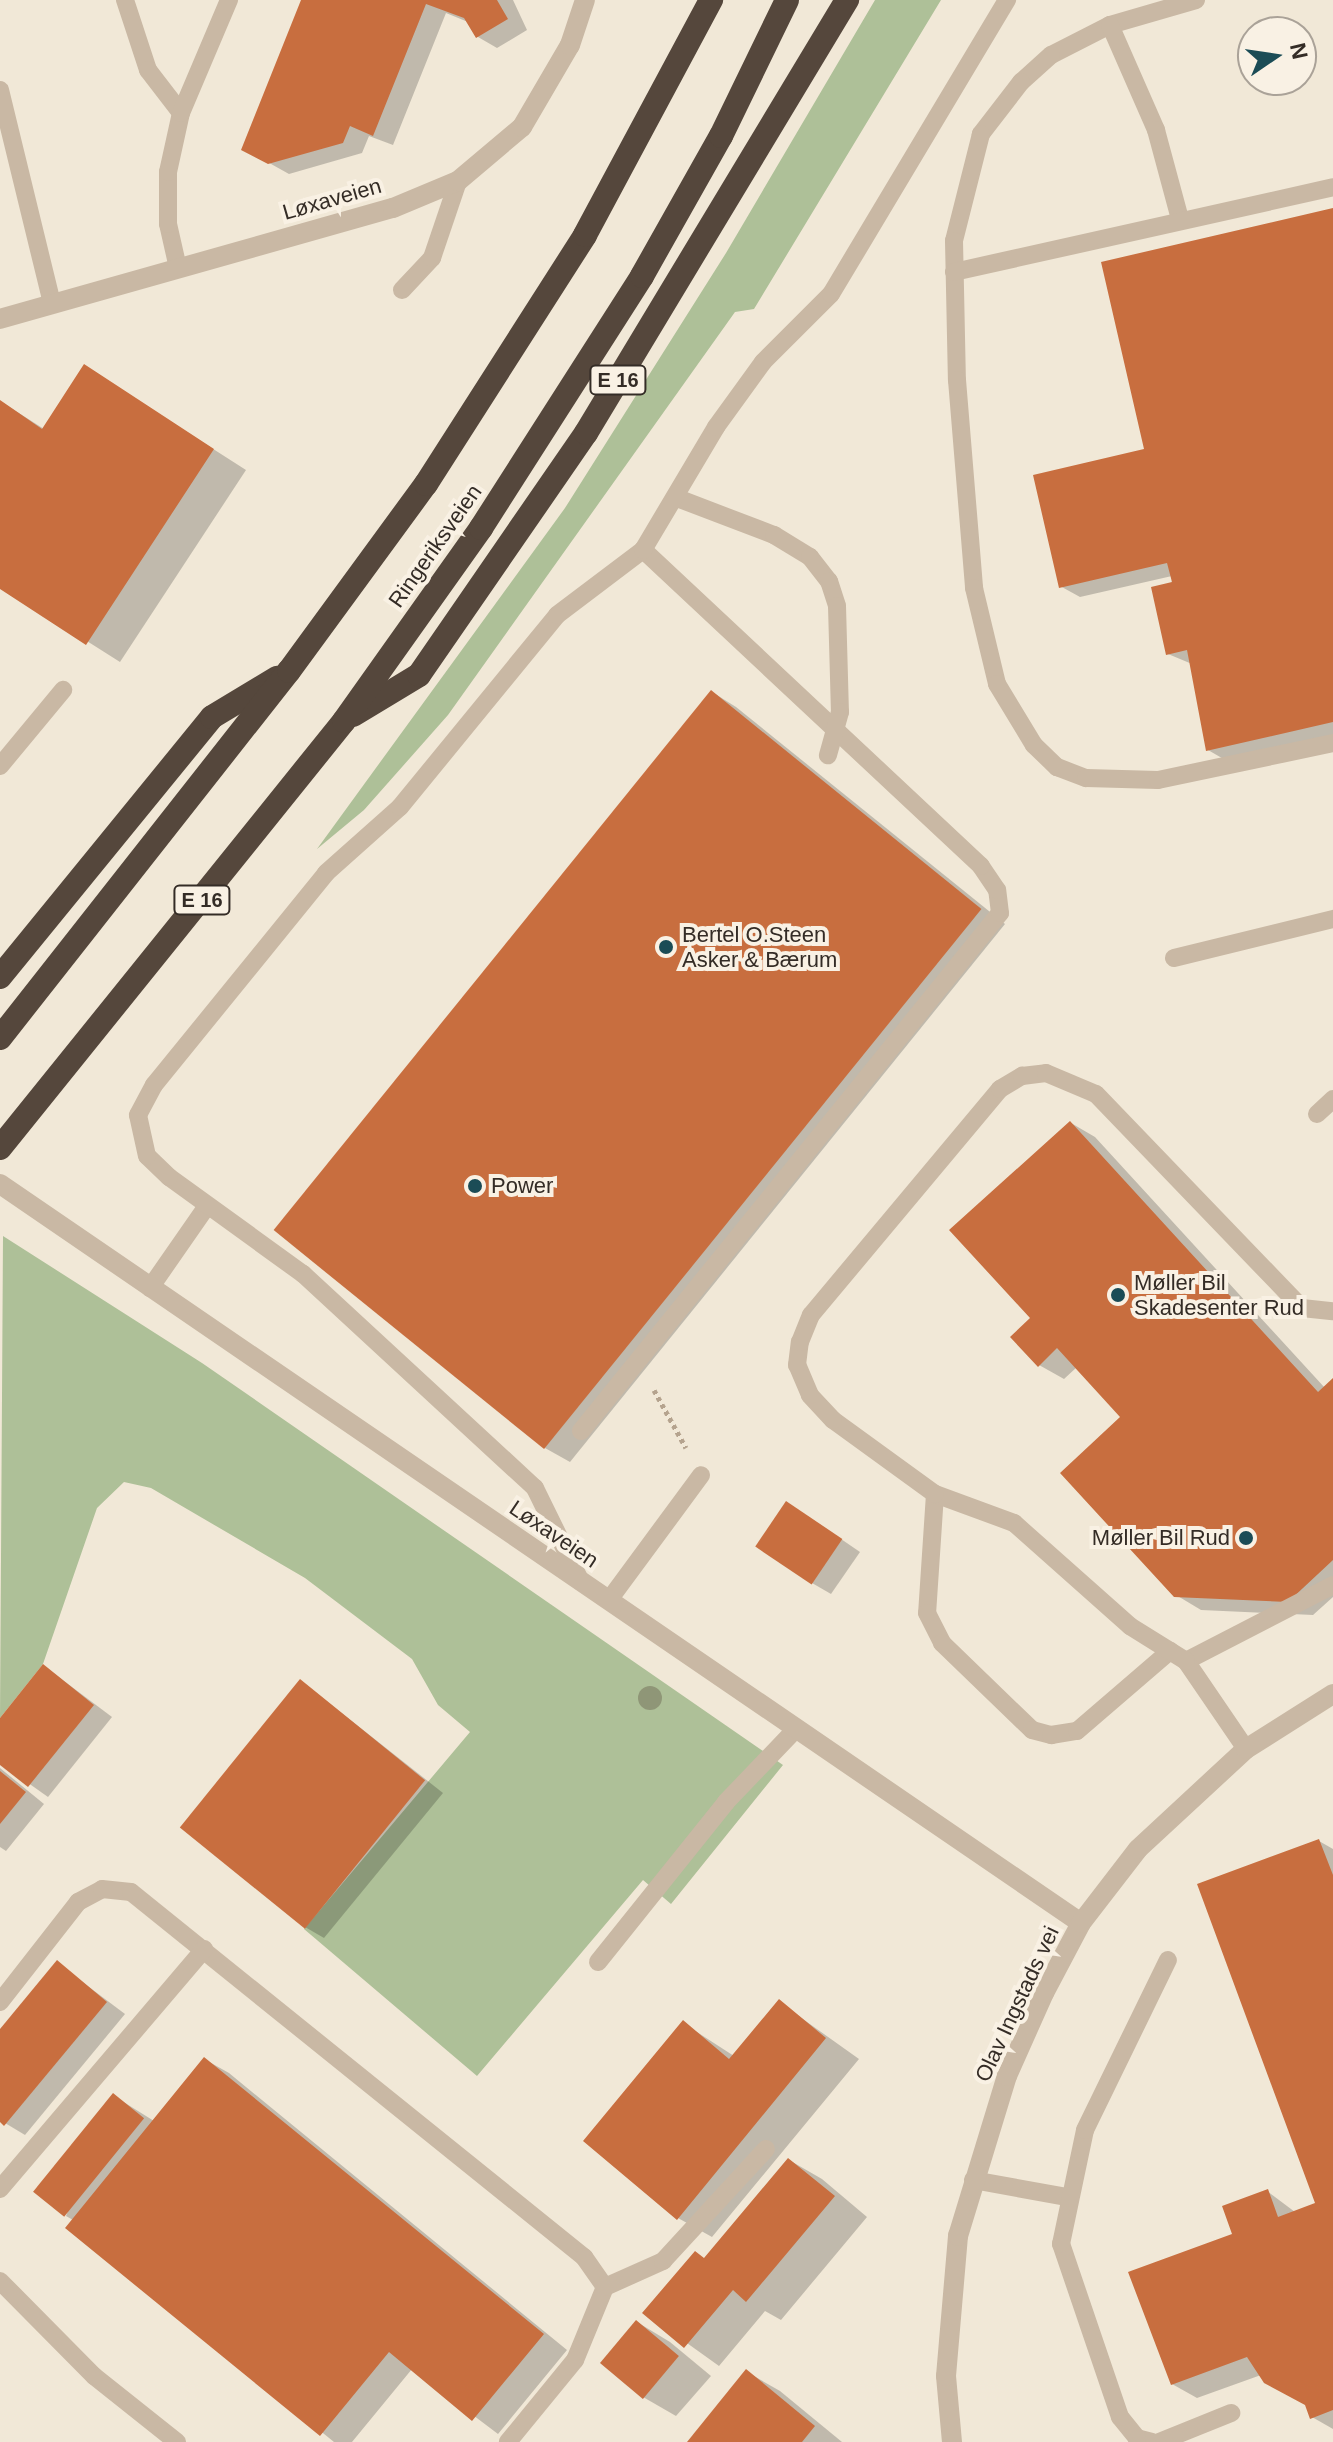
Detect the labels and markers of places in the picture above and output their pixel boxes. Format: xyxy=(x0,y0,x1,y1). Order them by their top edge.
place label: Bertel O.Steen Asker & Bærum xyxy=(682,921,837,972)
marker: Bertel O.Steen Asker & Bærum xyxy=(657,938,675,956)
place label: Power xyxy=(491,1173,553,1199)
marker: Power xyxy=(466,1177,484,1195)
place label: Møller Bil Skadesenter Rud xyxy=(1134,1269,1304,1320)
marker: Møller Bil Skadesenter Rud xyxy=(1109,1286,1127,1304)
place label: Møller Bil Rud xyxy=(1092,1525,1230,1551)
marker: Møller Bil Rud xyxy=(1237,1529,1255,1547)

